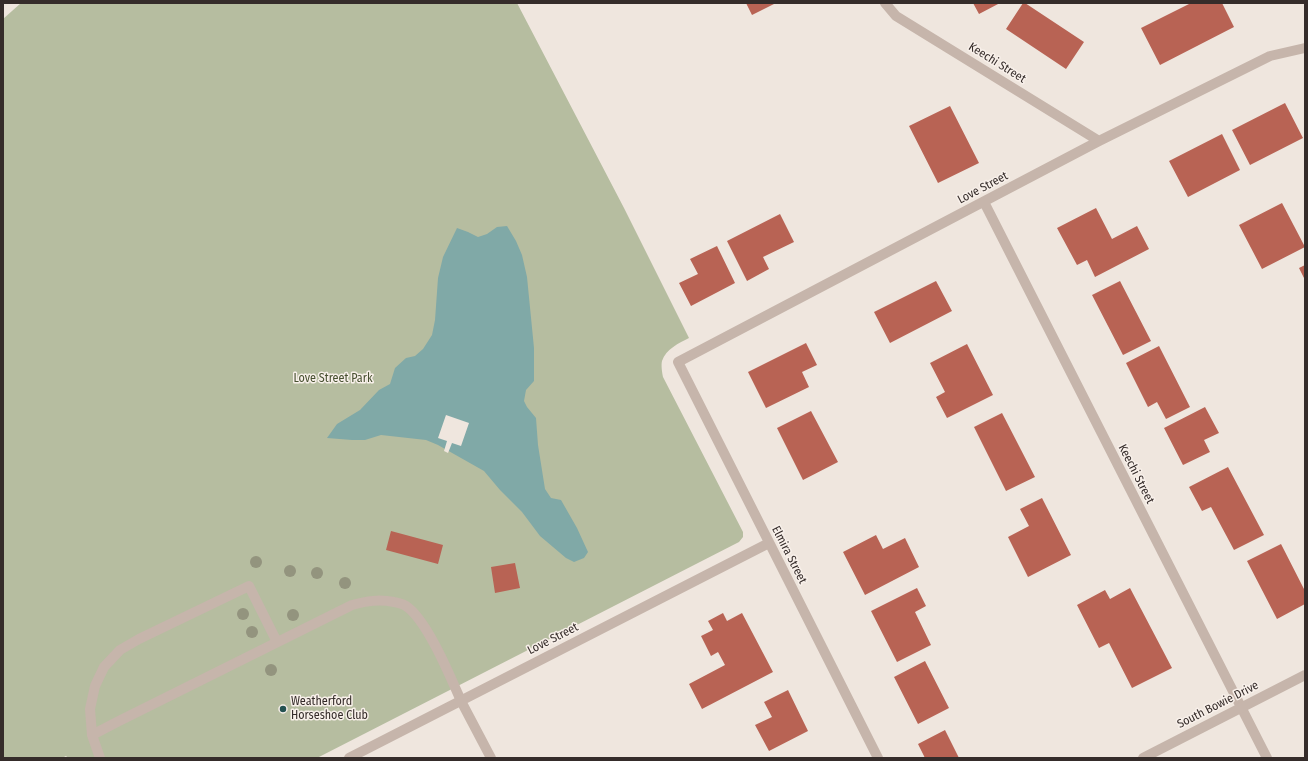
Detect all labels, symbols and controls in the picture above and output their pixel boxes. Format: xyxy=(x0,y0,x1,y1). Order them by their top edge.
street label: Keechi Street xyxy=(966,40,1028,86)
street label: Love Street xyxy=(955,169,1011,207)
park label: Love Street Park xyxy=(294,372,372,386)
street label: Keechi Street xyxy=(1115,442,1157,506)
street label: Elmira Street xyxy=(768,524,810,586)
street label: Love Street xyxy=(525,620,581,658)
street label: South Bowie Drive xyxy=(1175,678,1261,732)
place label: Weatherford Horseshoe Club xyxy=(291,695,368,723)
marker: Weatherford Horseshoe Club xyxy=(278,704,288,714)

